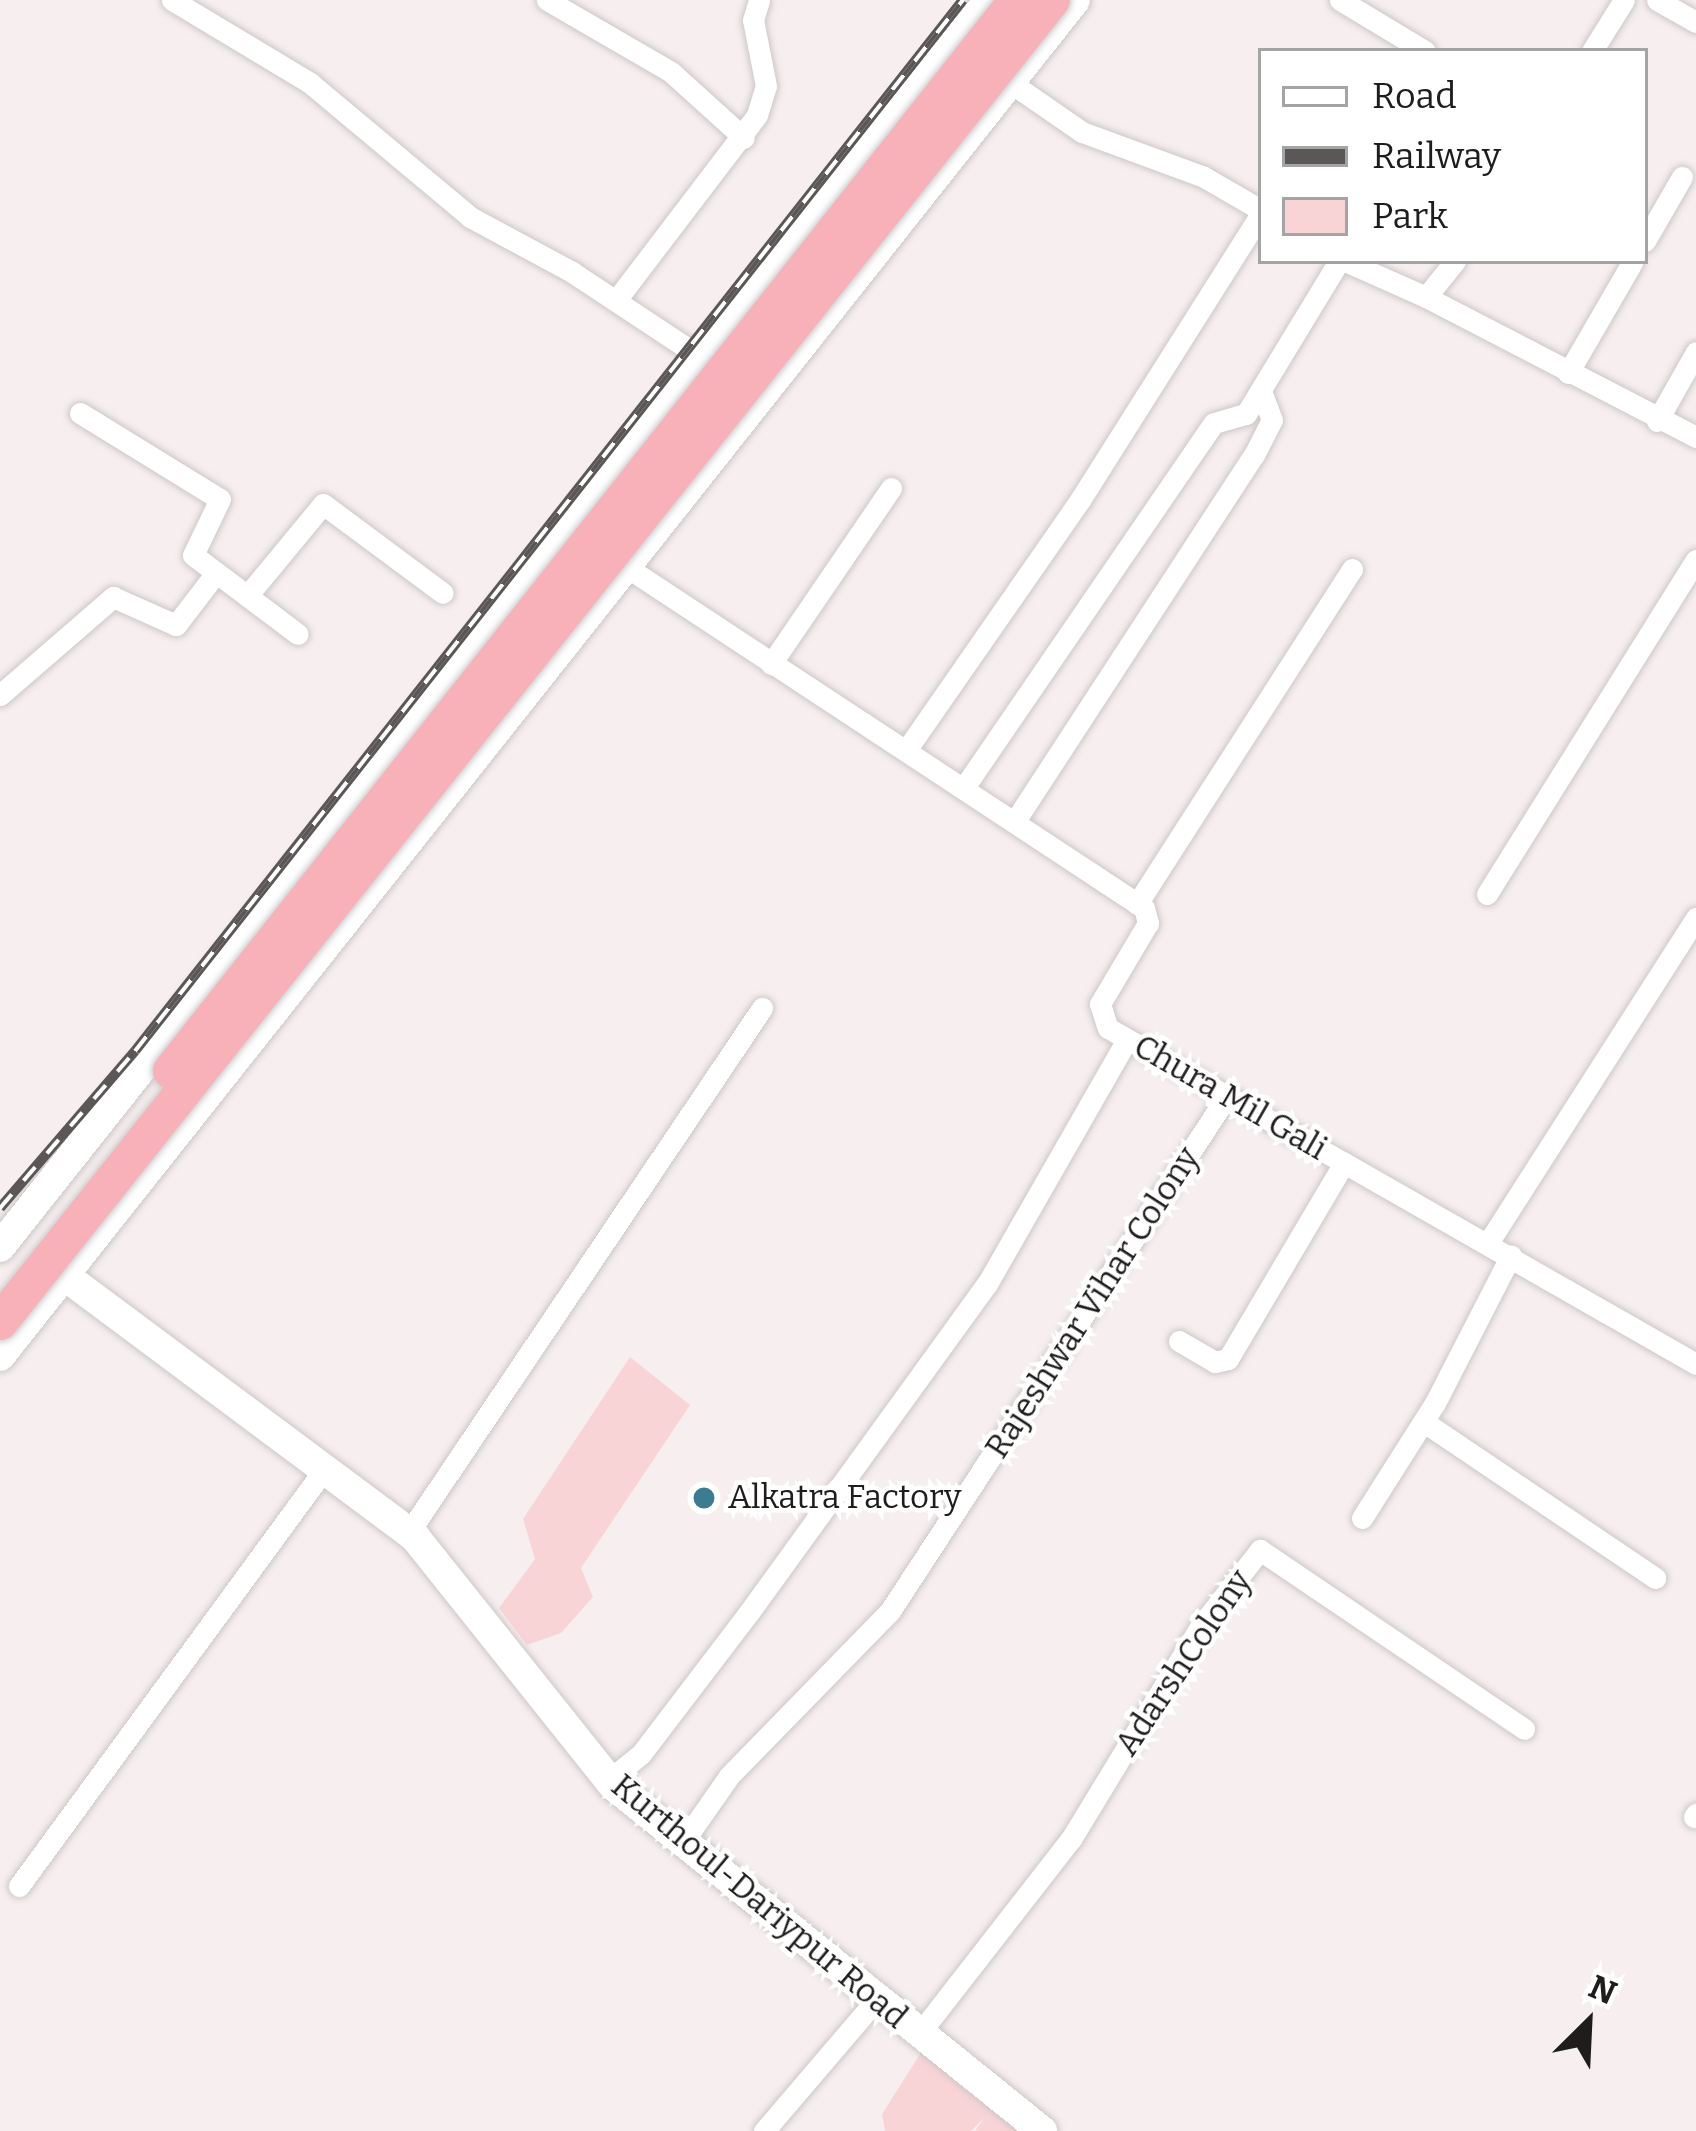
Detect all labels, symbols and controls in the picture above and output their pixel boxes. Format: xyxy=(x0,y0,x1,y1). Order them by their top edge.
legend xyxy=(1258,48,1648,264)
text: Road xyxy=(1372,74,1457,118)
text: Railway xyxy=(1372,134,1501,178)
text: Park xyxy=(1372,194,1448,238)
street label: Chura Mil Gali xyxy=(1127,1027,1333,1169)
street label: Rajeshwar Vihar Colony xyxy=(978,1140,1208,1466)
place label: Alkatra Factory xyxy=(728,1478,961,1518)
marker: Alkatra Factory xyxy=(691,1485,717,1511)
street label: AdarshColony xyxy=(1107,1563,1261,1763)
street label: Kurthoul-Dariypur Road xyxy=(603,1767,915,2037)
north arrow xyxy=(1528,1963,1648,2083)
text: N xyxy=(1583,1967,1622,2014)

